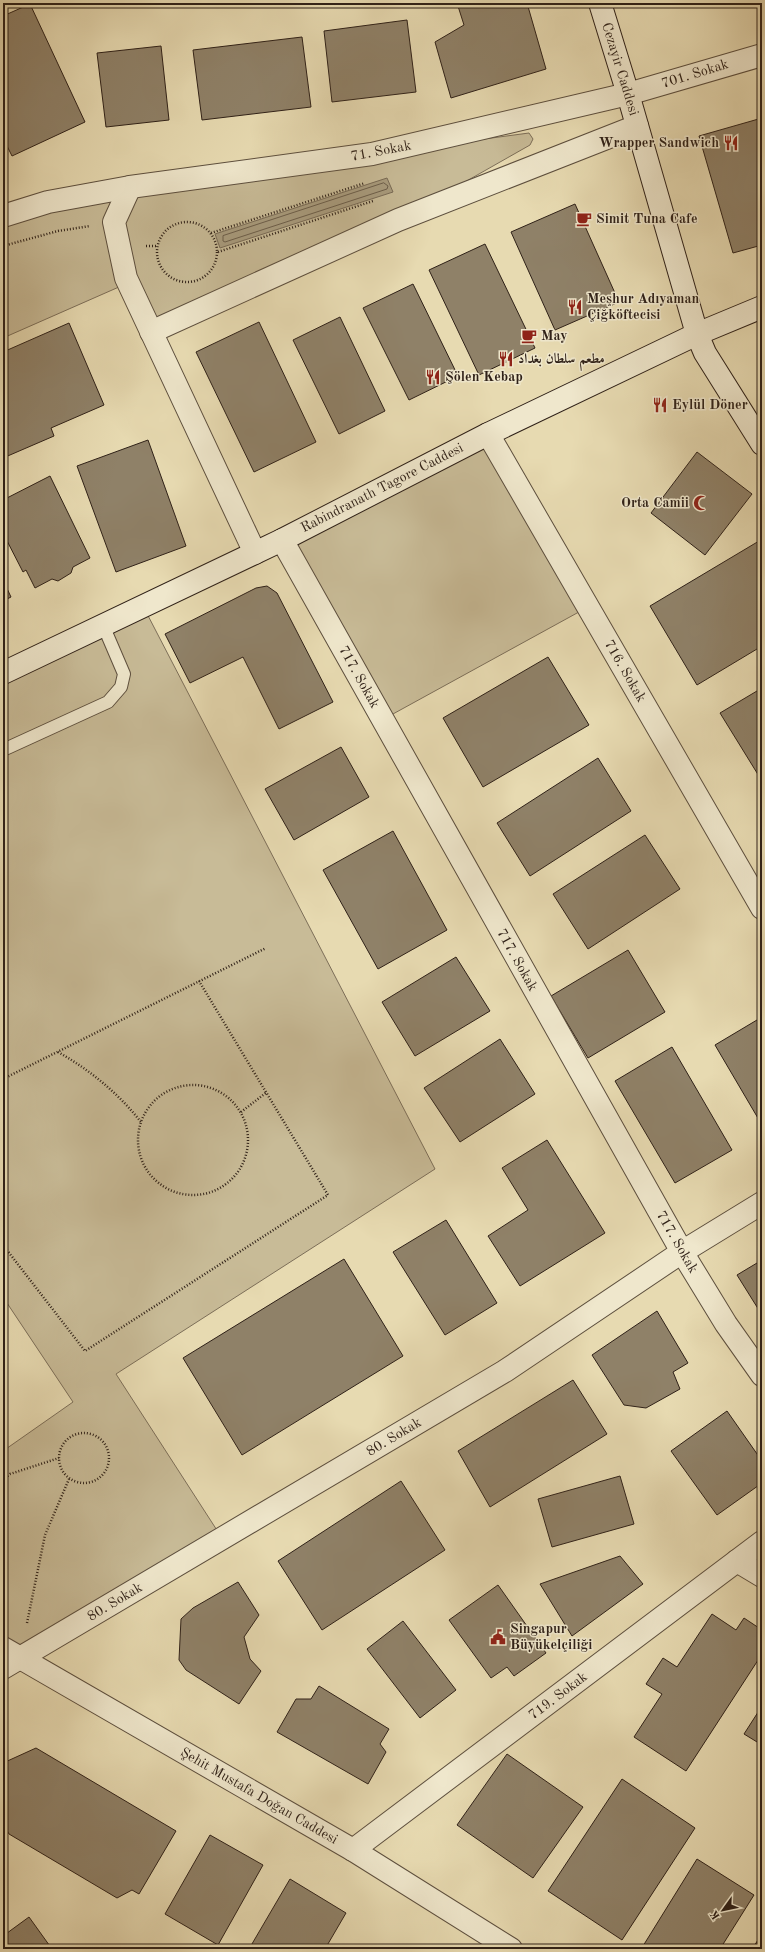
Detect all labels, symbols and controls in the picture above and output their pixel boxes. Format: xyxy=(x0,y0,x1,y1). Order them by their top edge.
street label: Cezayir Caddesi xyxy=(599,21,641,118)
street label: 701. Sokak xyxy=(660,57,730,91)
restaurant icon: Wrapper Sandwich xyxy=(722,134,740,152)
place label: Wrapper Sandwich xyxy=(598,136,719,150)
street label: 71. Sokak xyxy=(350,138,412,164)
cafe icon: Simit Tuna Cafe xyxy=(575,210,593,228)
place label: Simit Tuna Cafe xyxy=(596,212,698,226)
place label: Meşhur Adıyaman Çiğköftecisi xyxy=(587,292,700,322)
restaurant icon: Meşhur Adıyaman Çiğköftecisi xyxy=(566,298,584,316)
cafe icon: May xyxy=(520,327,538,345)
place label: May xyxy=(541,329,568,343)
restaurant icon: مطعم سلطان بغداد xyxy=(497,350,515,368)
place label: مطعم سلطان بغداد xyxy=(518,352,605,371)
restaurant icon: Şölen Kebap xyxy=(424,368,442,386)
place label: Şölen Kebap xyxy=(445,370,523,384)
restaurant icon: Eylül Döner xyxy=(651,396,669,414)
place label: Eylül Döner xyxy=(672,398,748,412)
street label: Rabindranath Tagore Caddesi xyxy=(298,441,466,535)
mosque icon: Orta Camii xyxy=(692,494,710,512)
place label: Orta Camii xyxy=(621,496,689,510)
street label: 716. Sokak xyxy=(602,637,648,705)
street label: 717. Sokak xyxy=(336,643,382,711)
street label: 717. Sokak xyxy=(494,926,540,994)
street label: 717. Sokak xyxy=(654,1208,700,1276)
street label: 80. Sokak xyxy=(364,1415,424,1459)
street label: 80. Sokak xyxy=(85,1580,145,1624)
place label: Singapur Büyükelçiliği xyxy=(510,1622,593,1652)
public building icon: Singapur Büyükelçiliği xyxy=(489,1628,507,1646)
street label: 719. Sokak xyxy=(526,1670,590,1722)
street label: Şehit Mustafa Doğan Caddesi xyxy=(178,1745,340,1847)
north arrow xyxy=(703,1890,743,1930)
text: K xyxy=(709,1908,723,1921)

